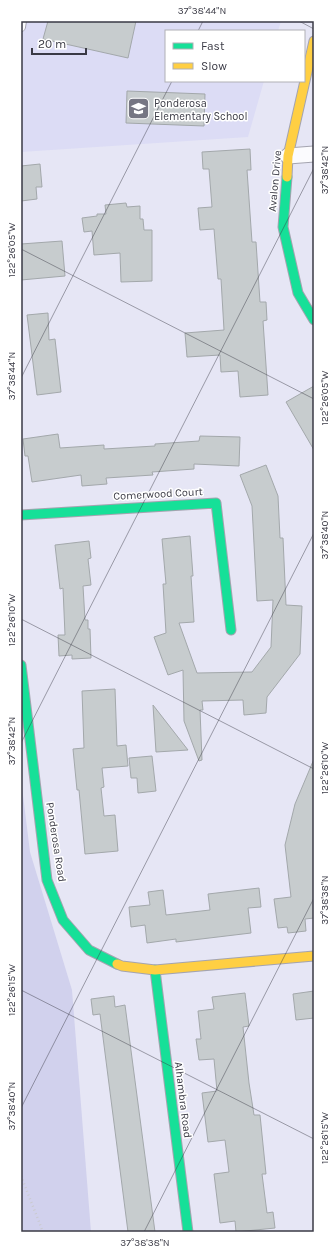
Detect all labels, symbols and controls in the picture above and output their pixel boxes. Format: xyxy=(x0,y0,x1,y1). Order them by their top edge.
text: 37°38'44"N xyxy=(178,5,226,17)
scale bar xyxy=(32,30,86,56)
legend xyxy=(165,30,305,82)
text: 20 m xyxy=(38,37,66,51)
text: Fast xyxy=(201,39,225,53)
text: Slow xyxy=(201,59,227,73)
school or university icon: Ponderosa Elementary School xyxy=(125,96,151,122)
place label: Ponderosa Elementary School xyxy=(154,97,247,123)
text: 37°38'42"N xyxy=(319,146,331,194)
street label: Avalon Drive xyxy=(266,149,284,212)
text: 122°26'05"W xyxy=(6,223,18,277)
text: 37°38'44"N xyxy=(6,352,18,400)
text: 122°26'05"W xyxy=(319,371,331,425)
street label: Comerwood Court xyxy=(113,485,203,503)
text: 37°38'40"N xyxy=(319,511,331,559)
text: 122°26'10"W xyxy=(6,594,18,646)
text: 37°38'42"N xyxy=(6,717,18,765)
text: 122°26'10"W xyxy=(319,742,331,794)
street label: Ponderosa Road xyxy=(43,801,69,883)
text: 37°38'38"N xyxy=(319,875,331,925)
text: 122°26'15"W xyxy=(6,964,18,1016)
street label: Alhambra Road xyxy=(172,1061,194,1139)
text: 37°38'40"N xyxy=(6,1082,18,1130)
text: 122°26'15"W xyxy=(319,1112,331,1164)
text: 37°38'38"N xyxy=(120,1237,170,1249)

